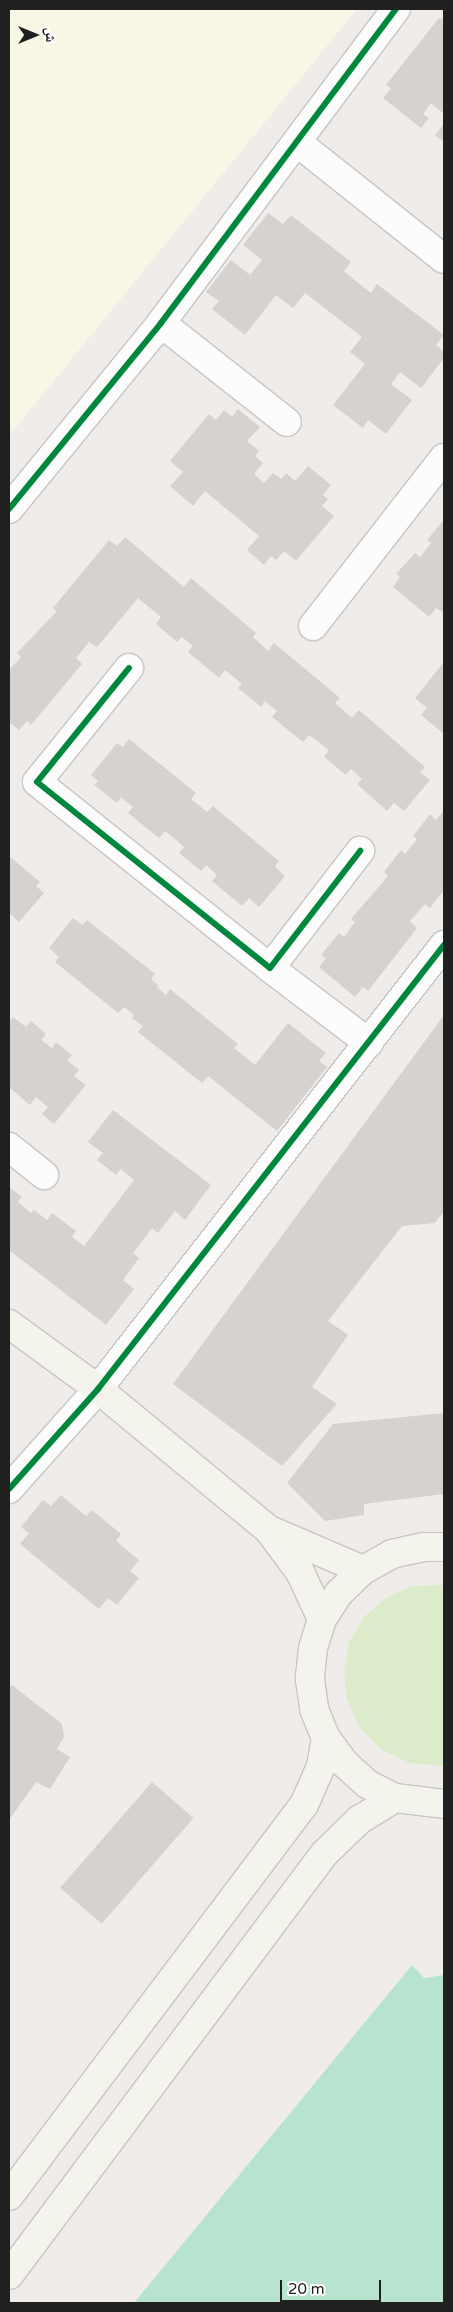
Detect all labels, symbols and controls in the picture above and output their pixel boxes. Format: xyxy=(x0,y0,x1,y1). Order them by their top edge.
north arrow xyxy=(10,10,60,60)
text: ش xyxy=(42,28,59,42)
scale bar xyxy=(283,2270,384,2302)
text: 20 m xyxy=(288,2280,325,2298)

